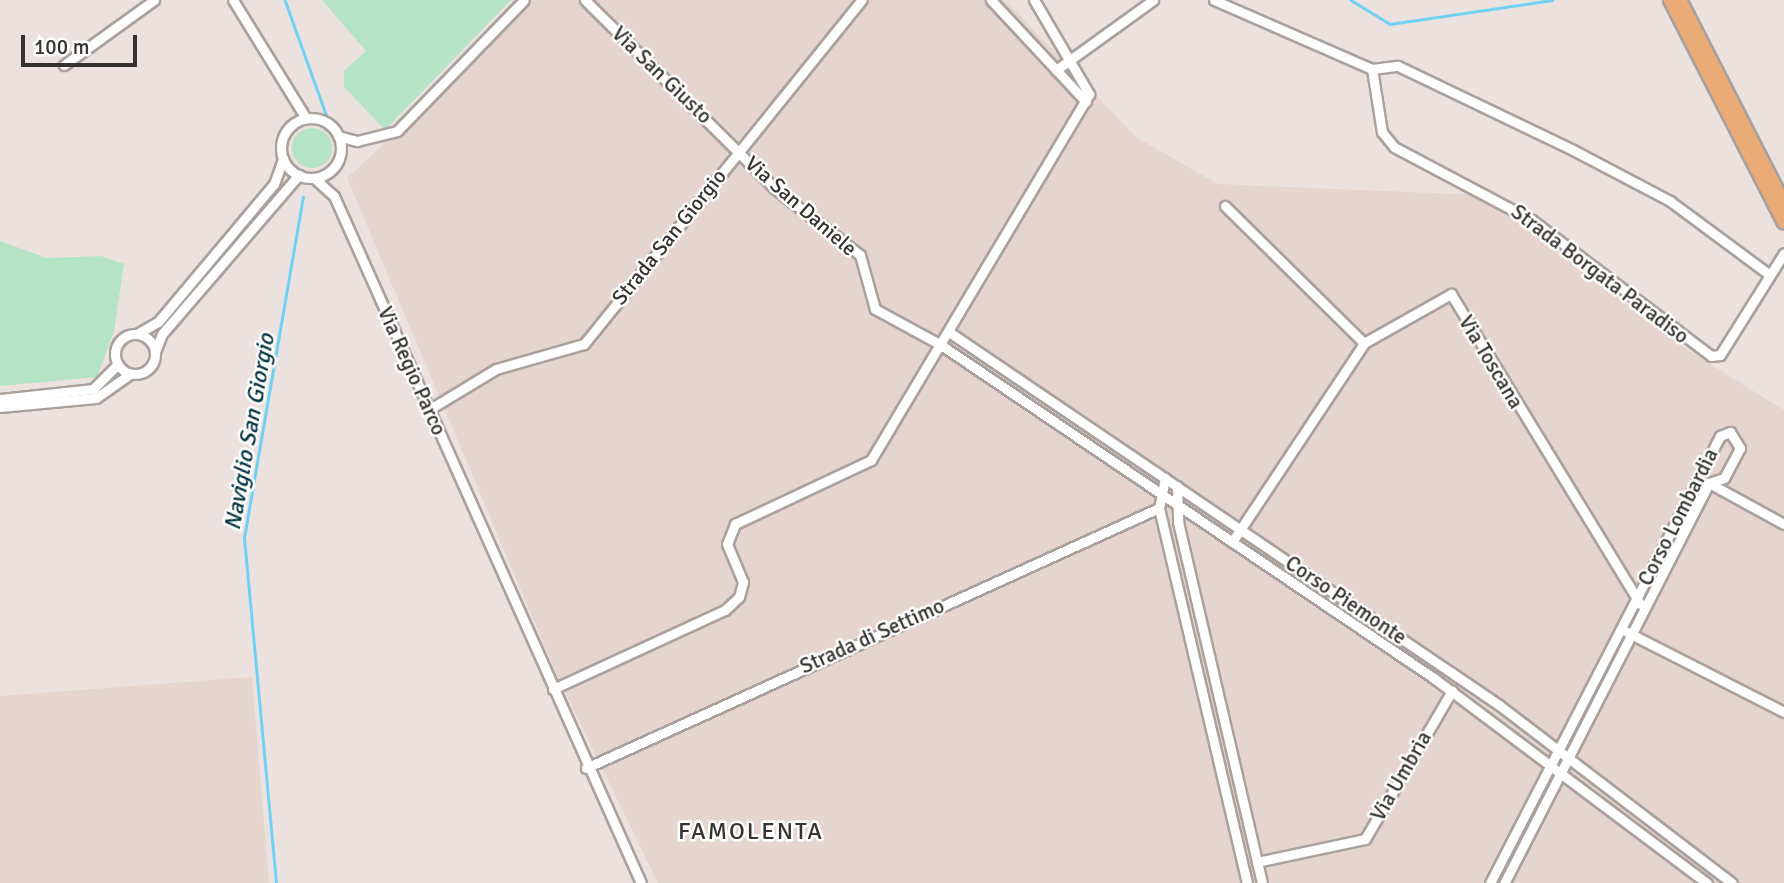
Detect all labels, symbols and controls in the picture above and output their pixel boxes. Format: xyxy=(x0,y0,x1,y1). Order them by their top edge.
scale bar xyxy=(24,21,140,65)
street label: Via San Giusto xyxy=(607,21,717,129)
text: 100 m xyxy=(34,34,89,60)
street label: Via San Daniele xyxy=(740,151,862,261)
street label: Strada San Giorgio xyxy=(607,164,731,310)
street label: Strada Borgata Paradiso xyxy=(1506,199,1694,349)
street label: Via Regio Parco xyxy=(372,303,452,439)
street label: Via Toscana xyxy=(1453,311,1529,413)
water label: Naviglio San Giorgio xyxy=(219,332,281,532)
street label: Corso Lombardia xyxy=(1633,444,1723,590)
street label: Corso Piemonte xyxy=(1281,550,1411,650)
street label: Strada di Settimo xyxy=(796,593,948,679)
street label: Via Umbria xyxy=(1365,727,1437,825)
district label: FAMOLENTA xyxy=(679,818,823,846)

